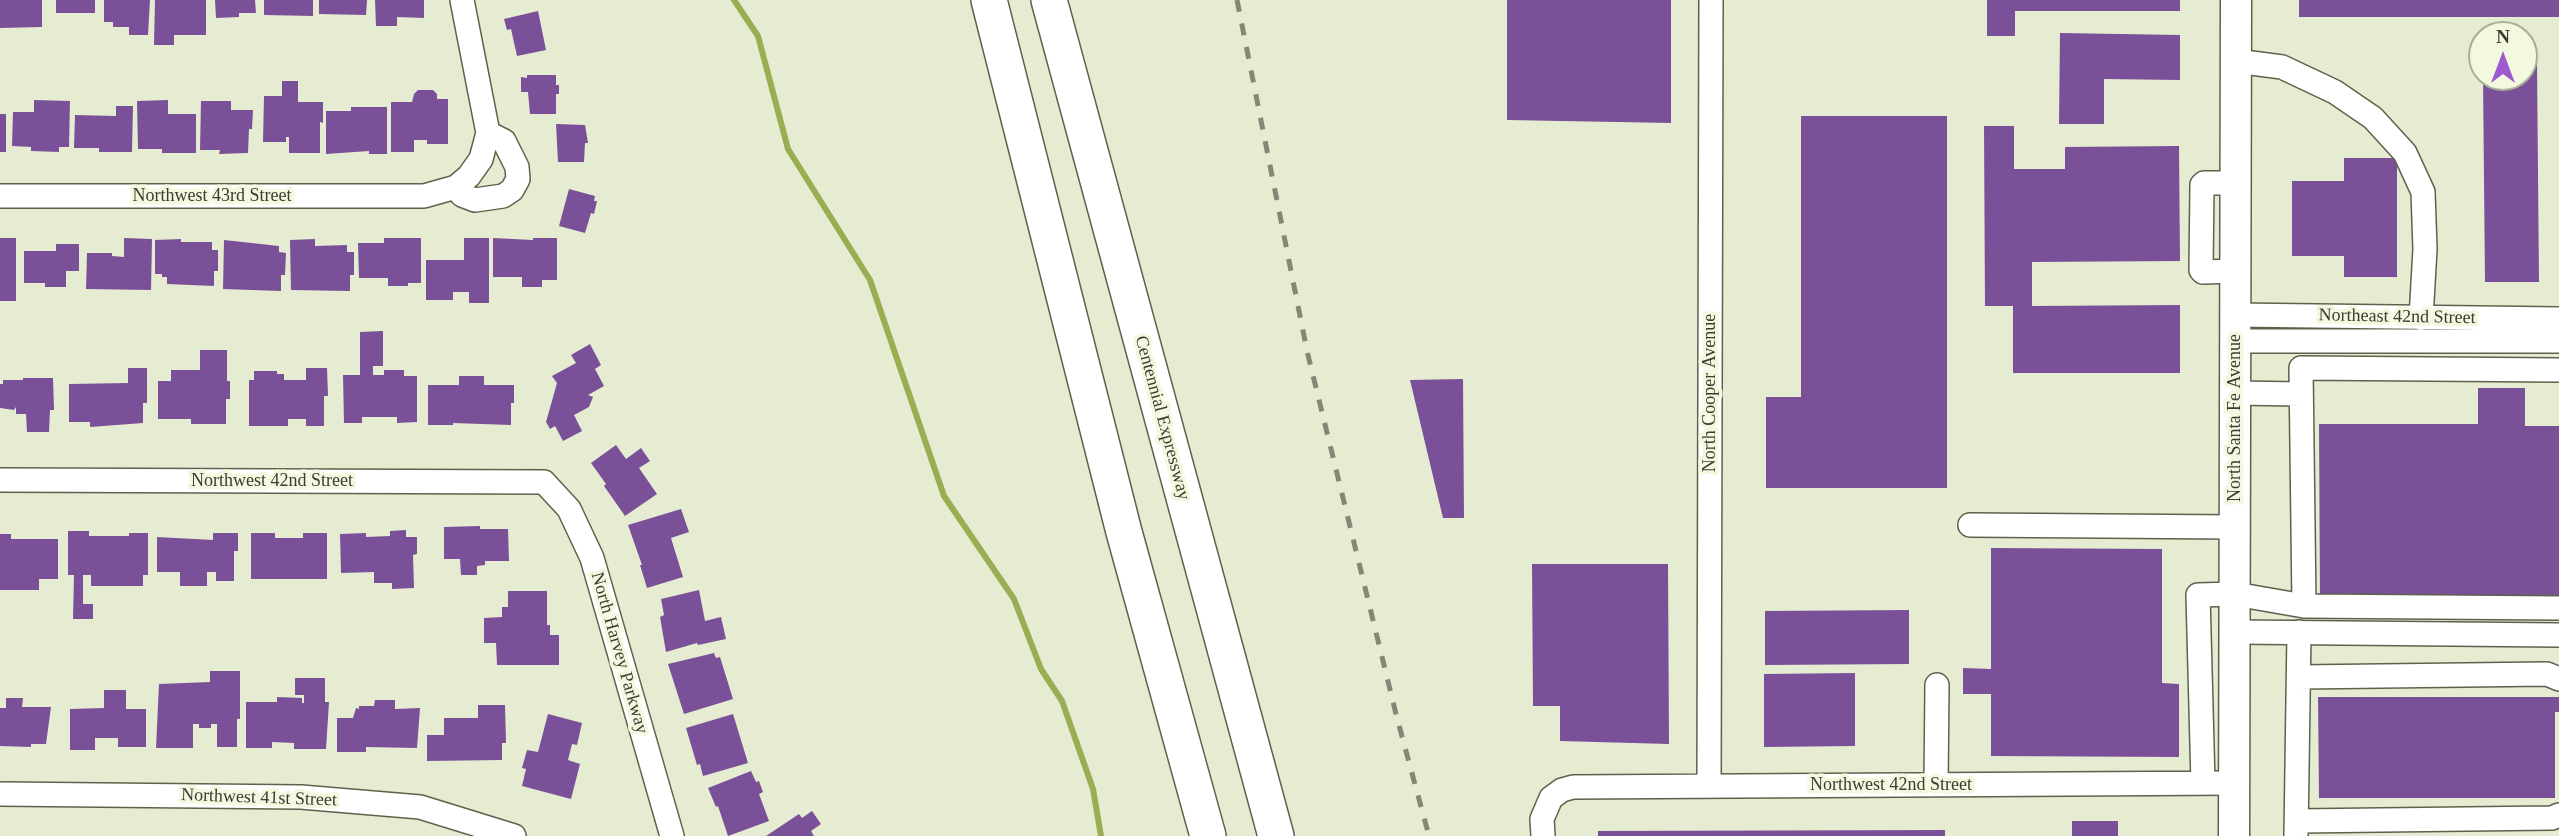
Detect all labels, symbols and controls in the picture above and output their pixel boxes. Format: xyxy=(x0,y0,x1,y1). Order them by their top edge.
north arrow xyxy=(2468,21,2538,91)
text: N xyxy=(2496,26,2510,47)
street label: Northwest 43rd Street xyxy=(133,185,291,207)
street label: Northeast 42nd Street xyxy=(2318,305,2476,329)
street label: North Cooper Avenue xyxy=(1699,314,1721,472)
street label: Centennial Expressway xyxy=(1130,333,1194,503)
street label: North Santa Fe Avenue xyxy=(2224,334,2246,502)
street label: Northwest 42nd Street xyxy=(191,470,353,492)
street label: North Harvey Parkway xyxy=(586,570,652,736)
street label: Northwest 42nd Street xyxy=(1810,774,1972,796)
street label: Northwest 41st Street xyxy=(181,784,337,812)

